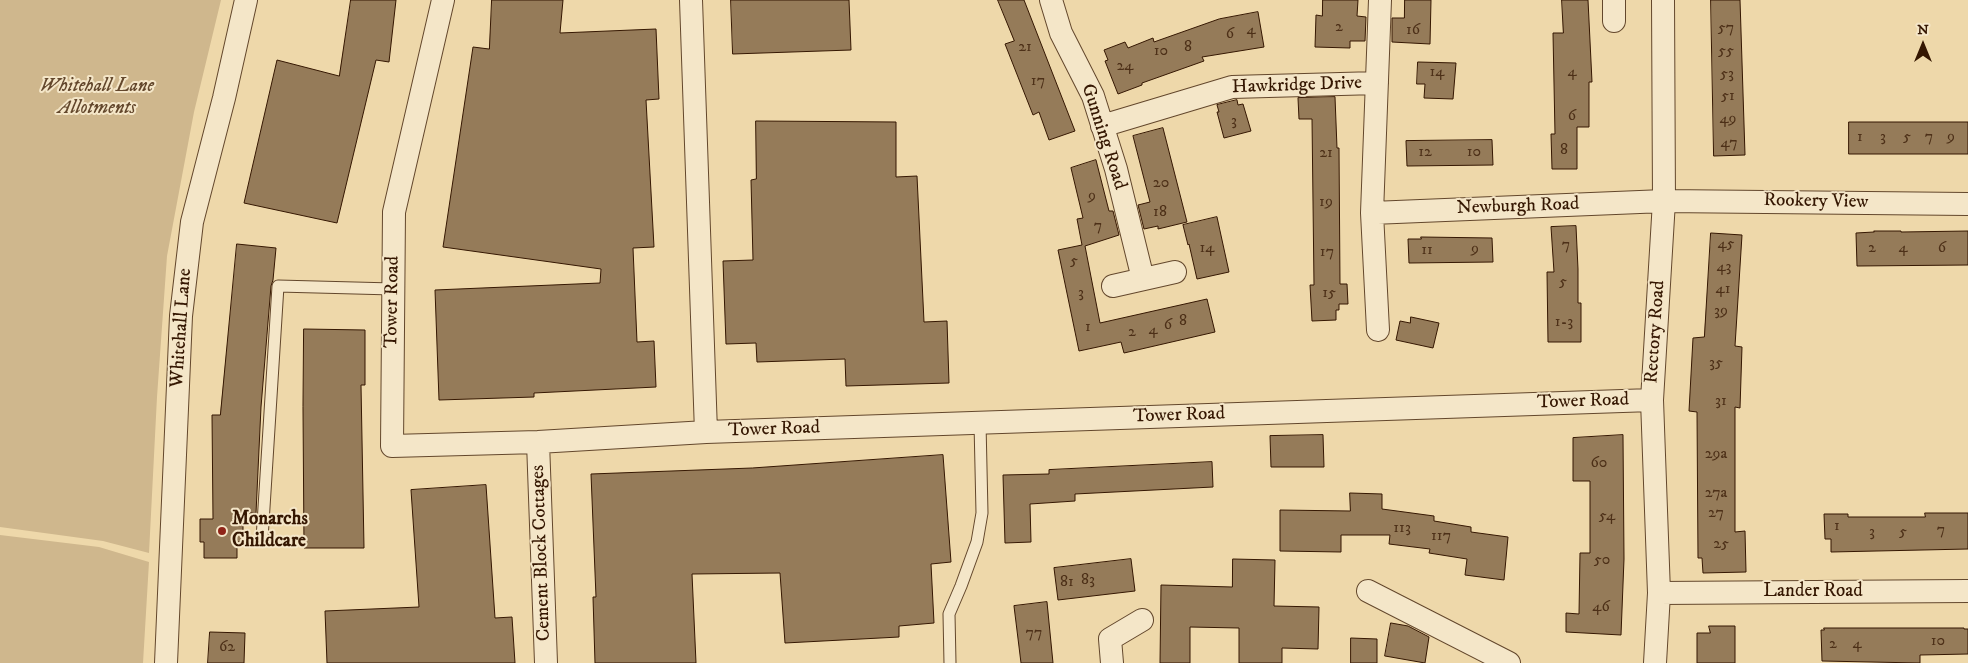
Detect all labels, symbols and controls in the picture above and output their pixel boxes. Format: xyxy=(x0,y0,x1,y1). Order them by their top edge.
house number: 2 xyxy=(1335,18,1343,38)
house number: 57 xyxy=(1718,19,1734,39)
north arrow xyxy=(1898,20,1948,70)
house number: 4 xyxy=(1246,21,1256,41)
house number: 16 xyxy=(1406,21,1420,41)
text: N xyxy=(1917,21,1929,39)
house number: 6 xyxy=(1226,25,1234,45)
house number: 21 xyxy=(1018,38,1032,58)
house number: 8 xyxy=(1184,38,1192,58)
house number: 10 xyxy=(1154,42,1168,62)
house number: 55 xyxy=(1718,42,1734,62)
house number: 24 xyxy=(1116,57,1134,77)
house number: 14 xyxy=(1429,63,1445,83)
house number: 4 xyxy=(1567,63,1577,83)
house number: 53 xyxy=(1720,65,1734,85)
house number: 17 xyxy=(1031,72,1045,92)
street label: Hawkridge Drive xyxy=(1232,72,1362,100)
park label: Whitehall Lane Allotments xyxy=(40,76,154,120)
street label: Gunning Road xyxy=(1075,81,1131,193)
house number: 51 xyxy=(1721,87,1735,107)
house number: 6 xyxy=(1568,107,1576,127)
house number: 49 xyxy=(1719,110,1737,130)
house number: 3 xyxy=(1231,112,1237,132)
house number: 1 xyxy=(1857,128,1863,148)
house number: 3 xyxy=(1880,128,1886,148)
house number: 5 xyxy=(1903,128,1911,148)
house number: 7 xyxy=(1925,128,1933,148)
house number: 9 xyxy=(1947,128,1955,148)
house number: 47 xyxy=(1720,134,1738,154)
house number: 8 xyxy=(1560,141,1568,161)
house number: 12 xyxy=(1418,143,1432,163)
house number: 10 xyxy=(1467,143,1481,163)
house number: 21 xyxy=(1319,144,1333,164)
house number: 20 xyxy=(1153,174,1169,194)
house number: 9 xyxy=(1088,187,1096,207)
street label: Rookery View xyxy=(1763,190,1869,214)
house number: 19 xyxy=(1319,193,1333,213)
street label: Newburgh Road xyxy=(1456,193,1580,221)
house number: 18 xyxy=(1153,203,1167,223)
house number: 7 xyxy=(1094,217,1102,237)
house number: 45 xyxy=(1717,235,1735,255)
house number: 7 xyxy=(1562,236,1570,256)
house number: 14 xyxy=(1199,239,1215,259)
house number: 2 xyxy=(1868,239,1876,259)
house number: 4 xyxy=(1898,239,1908,259)
house number: 6 xyxy=(1938,239,1946,259)
house number: 9 xyxy=(1471,240,1479,260)
house number: 11 xyxy=(1421,241,1433,261)
house number: 17 xyxy=(1320,243,1334,263)
house number: 5 xyxy=(1070,252,1078,272)
street label: Tower Road xyxy=(381,256,405,348)
house number: 43 xyxy=(1716,258,1732,278)
street label: Whitehall Lane xyxy=(166,268,198,388)
house number: 5 xyxy=(1559,273,1567,293)
street label: Rectory Road xyxy=(1641,280,1671,384)
house number: 41 xyxy=(1715,280,1731,300)
house number: 3 xyxy=(1078,284,1084,304)
house number: 15 xyxy=(1322,284,1336,304)
house number: 39 xyxy=(1714,302,1728,322)
house number: 8 xyxy=(1179,312,1187,332)
house number: 1-3 xyxy=(1555,313,1573,333)
house number: 6 xyxy=(1164,316,1172,336)
house number: 1 xyxy=(1085,318,1091,338)
house number: 4 xyxy=(1148,321,1158,341)
house number: 2 xyxy=(1128,323,1136,343)
house number: 35 xyxy=(1709,354,1723,374)
street label: Tower Road xyxy=(1537,389,1629,415)
house number: 31 xyxy=(1715,392,1727,412)
street label: Tower Road xyxy=(1133,403,1225,429)
street label: Tower Road xyxy=(728,417,820,443)
house number: 29a xyxy=(1705,445,1727,465)
house number: 60 xyxy=(1591,454,1607,474)
street label: Cement Block Cottages xyxy=(528,464,556,642)
house number: 27a xyxy=(1705,484,1727,504)
house number: 27 xyxy=(1708,504,1724,524)
house number: 54 xyxy=(1599,507,1615,527)
place label: Monarchs Childcare xyxy=(232,509,308,553)
house number: 1 xyxy=(1834,517,1840,537)
house number: 113 xyxy=(1393,519,1411,539)
house number: 7 xyxy=(1937,521,1945,541)
house number: 3 xyxy=(1869,523,1875,543)
house number: 5 xyxy=(1899,523,1907,543)
marker: Monarchs Childcare xyxy=(216,525,228,537)
house number: 117 xyxy=(1431,527,1451,547)
house number: 25 xyxy=(1713,535,1729,555)
house number: 50 xyxy=(1594,551,1610,571)
house number: 83 xyxy=(1081,571,1095,591)
house number: 81 xyxy=(1060,573,1074,593)
street label: Lander Road xyxy=(1763,581,1863,603)
house number: 46 xyxy=(1592,598,1610,618)
house number: 77 xyxy=(1026,624,1042,644)
house number: 10 xyxy=(1931,632,1945,652)
house number: 2 xyxy=(1829,635,1837,655)
house number: 4 xyxy=(1852,635,1862,655)
house number: 62 xyxy=(219,638,235,658)

